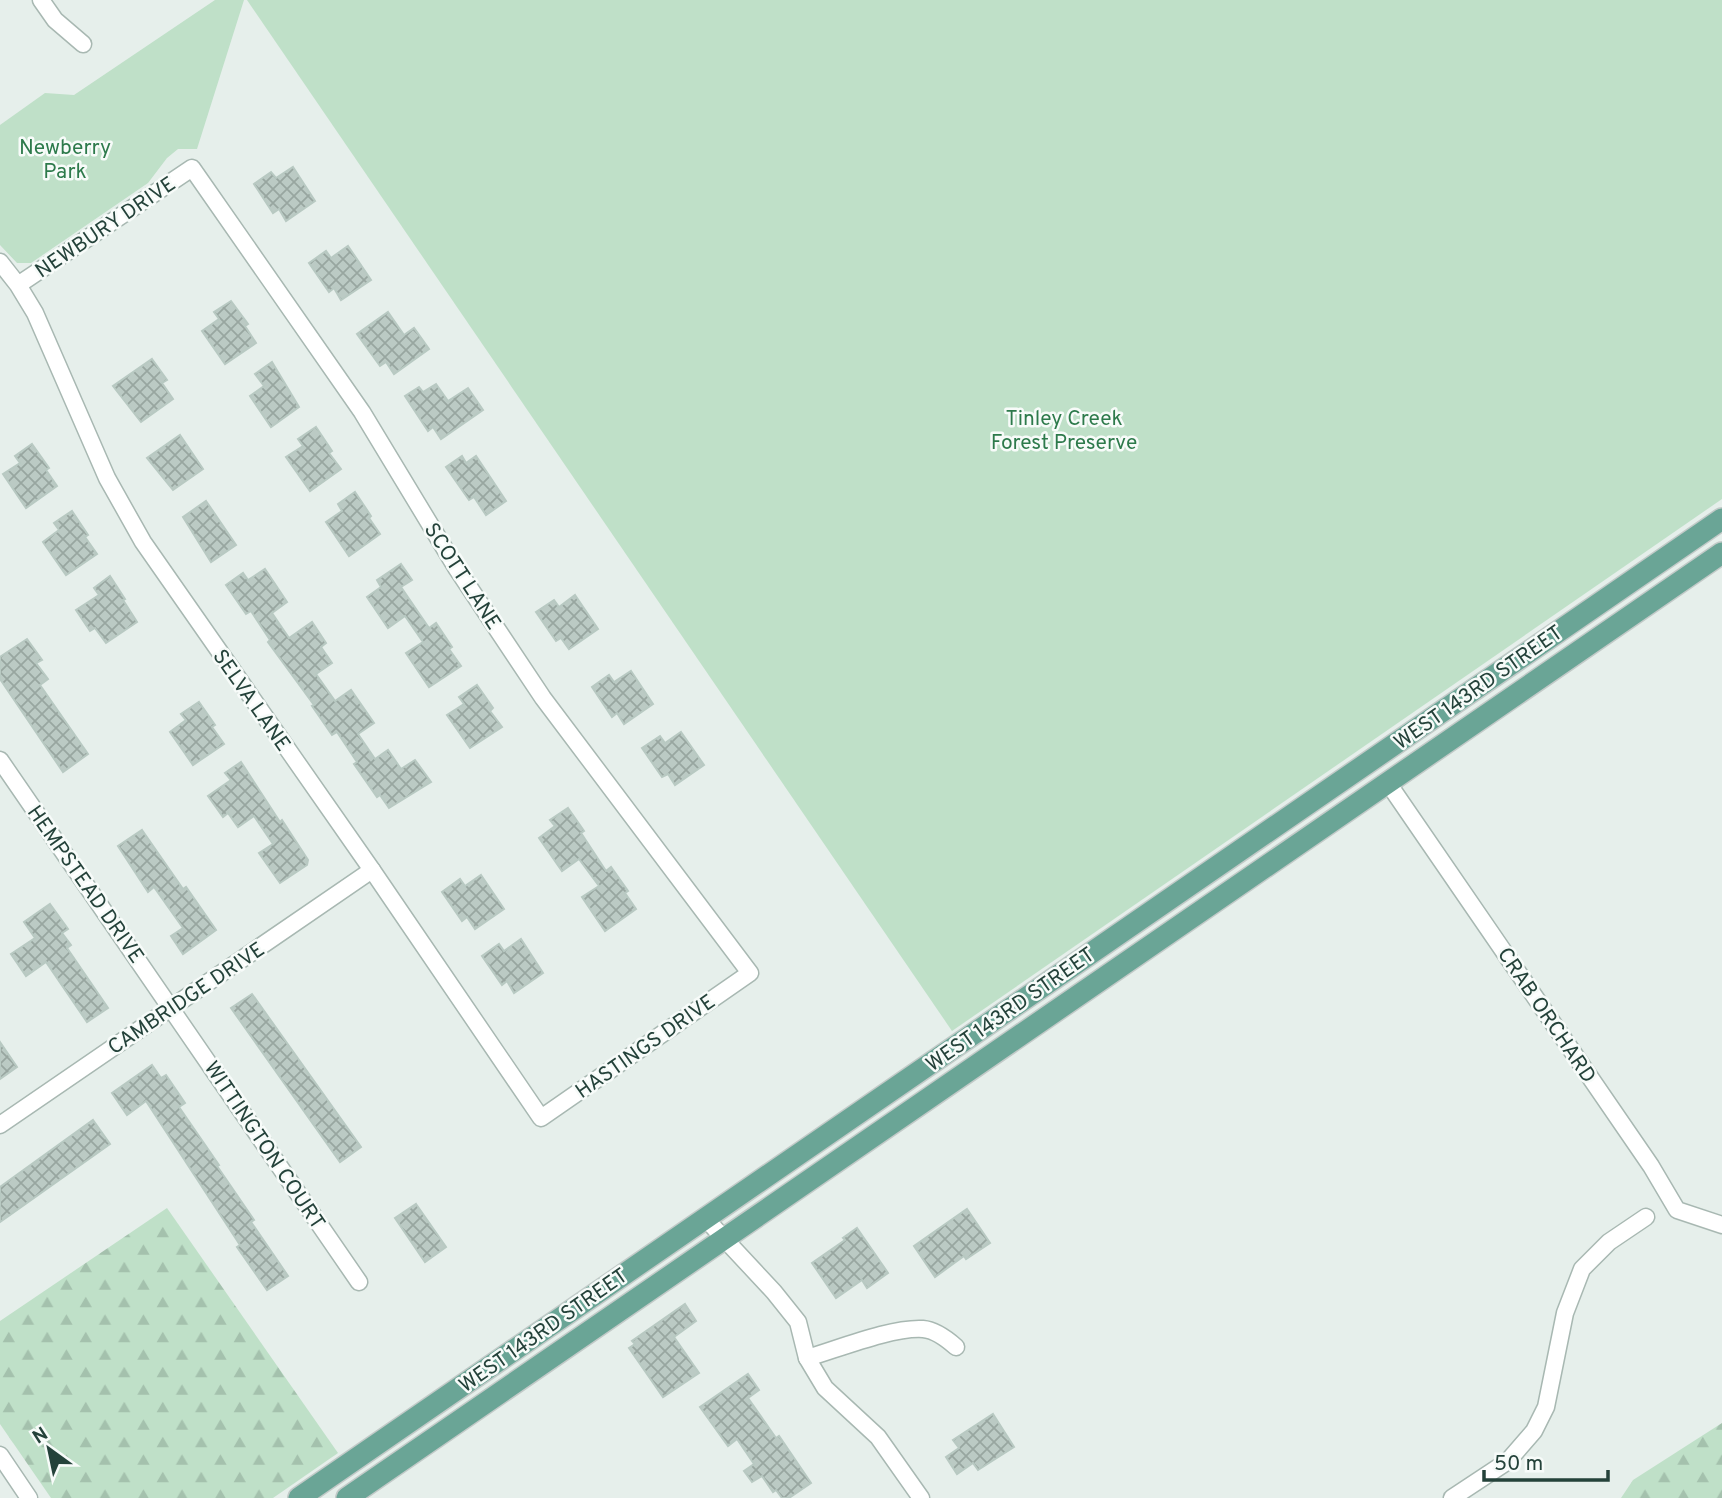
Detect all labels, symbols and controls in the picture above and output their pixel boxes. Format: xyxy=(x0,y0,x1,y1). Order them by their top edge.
park label: Newberry Park xyxy=(19,135,111,186)
street label: NEWBURY DRIVE xyxy=(30,171,181,285)
park label: Tinley Creek Forest Preserve xyxy=(991,406,1137,457)
street label: SCOTT LANE xyxy=(417,518,506,635)
street label: WEST 143RD STREET xyxy=(1389,620,1569,757)
street label: SELVA LANE xyxy=(206,645,296,757)
street label: HEMPSTEAD DRIVE xyxy=(20,801,149,969)
street label: CAMBRIDGE DRIVE xyxy=(103,937,270,1062)
street label: WEST 143RD STREET xyxy=(921,942,1101,1079)
street label: CRAB ORCHARD xyxy=(1490,943,1601,1089)
street label: HASTINGS DRIVE xyxy=(571,989,721,1106)
street label: WITTINGTON COURT xyxy=(197,1056,330,1235)
street label: WEST 143RD STREET xyxy=(454,1263,634,1400)
north arrow xyxy=(14,1414,84,1484)
text: N xyxy=(29,1423,53,1450)
scale bar xyxy=(1484,1438,1608,1482)
text: 50 m xyxy=(1494,1451,1543,1478)

